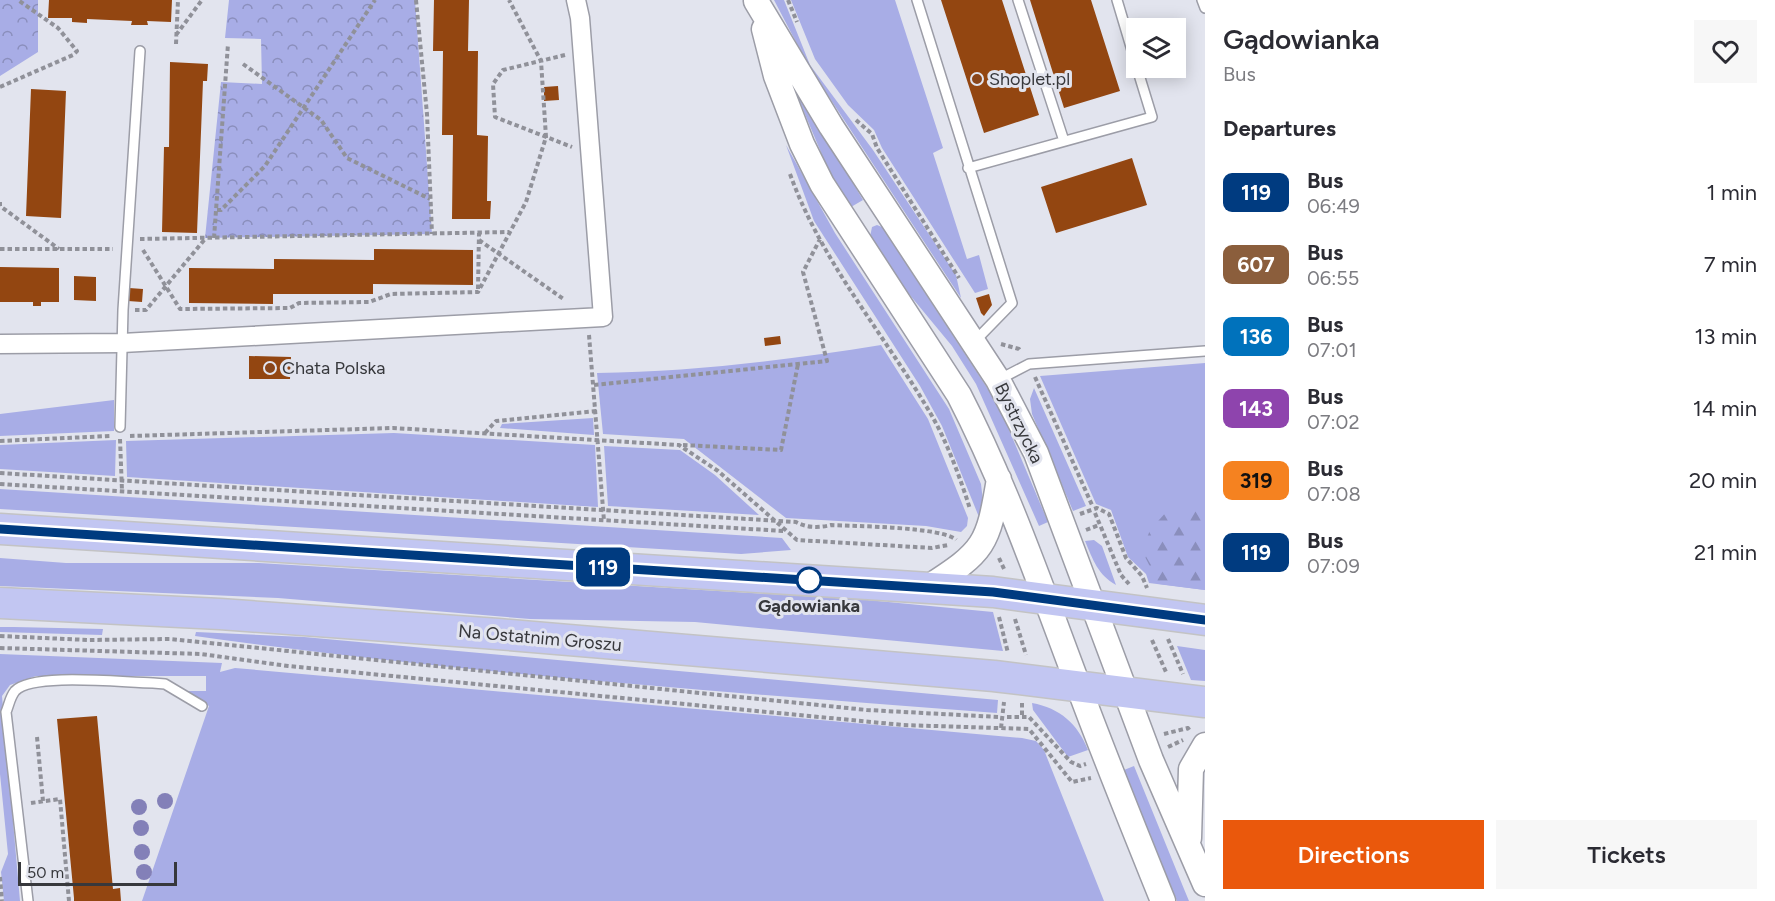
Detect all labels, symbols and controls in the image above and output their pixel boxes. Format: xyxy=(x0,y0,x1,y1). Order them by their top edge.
map controls xyxy=(1126,18,1186,78)
button: layers xyxy=(1126,18,1186,78)
button: heart xyxy=(1694,20,1757,83)
text: Gądowianka xyxy=(1223,22,1380,56)
text: Bus xyxy=(1223,62,1256,86)
place label: Shoplet.pl xyxy=(989,68,1070,90)
marker: Shoplet.pl xyxy=(970,72,984,86)
text: Departures xyxy=(1223,115,1336,142)
text: Bus xyxy=(1307,167,1343,194)
text: 1 min xyxy=(1706,179,1757,206)
text: 119 xyxy=(1241,180,1271,205)
text: 06:49 xyxy=(1307,194,1360,218)
text: Bus xyxy=(1307,239,1343,266)
text: 7 min xyxy=(1704,251,1757,278)
text: 607 xyxy=(1237,252,1275,277)
text: 06:55 xyxy=(1307,266,1359,290)
text: Bus xyxy=(1307,311,1343,338)
text: 13 min xyxy=(1694,323,1757,350)
text: 136 xyxy=(1240,324,1272,349)
text: 07:01 xyxy=(1307,338,1357,362)
place label: Chata Polska xyxy=(282,357,385,379)
marker: Chata Polska xyxy=(263,361,277,375)
street label: Bystrzycka xyxy=(990,379,1048,467)
text: Bus xyxy=(1307,383,1343,410)
text: 14 min xyxy=(1693,395,1757,422)
text: 143 xyxy=(1239,396,1273,421)
text: 07:02 xyxy=(1307,410,1360,434)
text: Bus xyxy=(1307,455,1343,482)
text: 20 min xyxy=(1689,467,1757,494)
text: 319 xyxy=(1240,468,1272,493)
text: 07:08 xyxy=(1307,482,1361,506)
text: Bus xyxy=(1307,527,1343,554)
text: 21 min xyxy=(1694,539,1757,566)
text: 119 xyxy=(1241,540,1271,565)
line badge: 119 xyxy=(568,548,638,586)
text: 07:09 xyxy=(1307,554,1360,578)
text: 119 xyxy=(588,555,618,580)
marker: Gądowianka xyxy=(796,567,822,593)
place label: Gądowianka xyxy=(758,595,860,617)
street label: Na Ostatnim Groszu xyxy=(457,620,623,656)
button: Directions xyxy=(1223,820,1484,889)
button: Tickets xyxy=(1496,820,1757,889)
scale bar xyxy=(18,859,177,886)
text: 50 m xyxy=(27,863,64,882)

